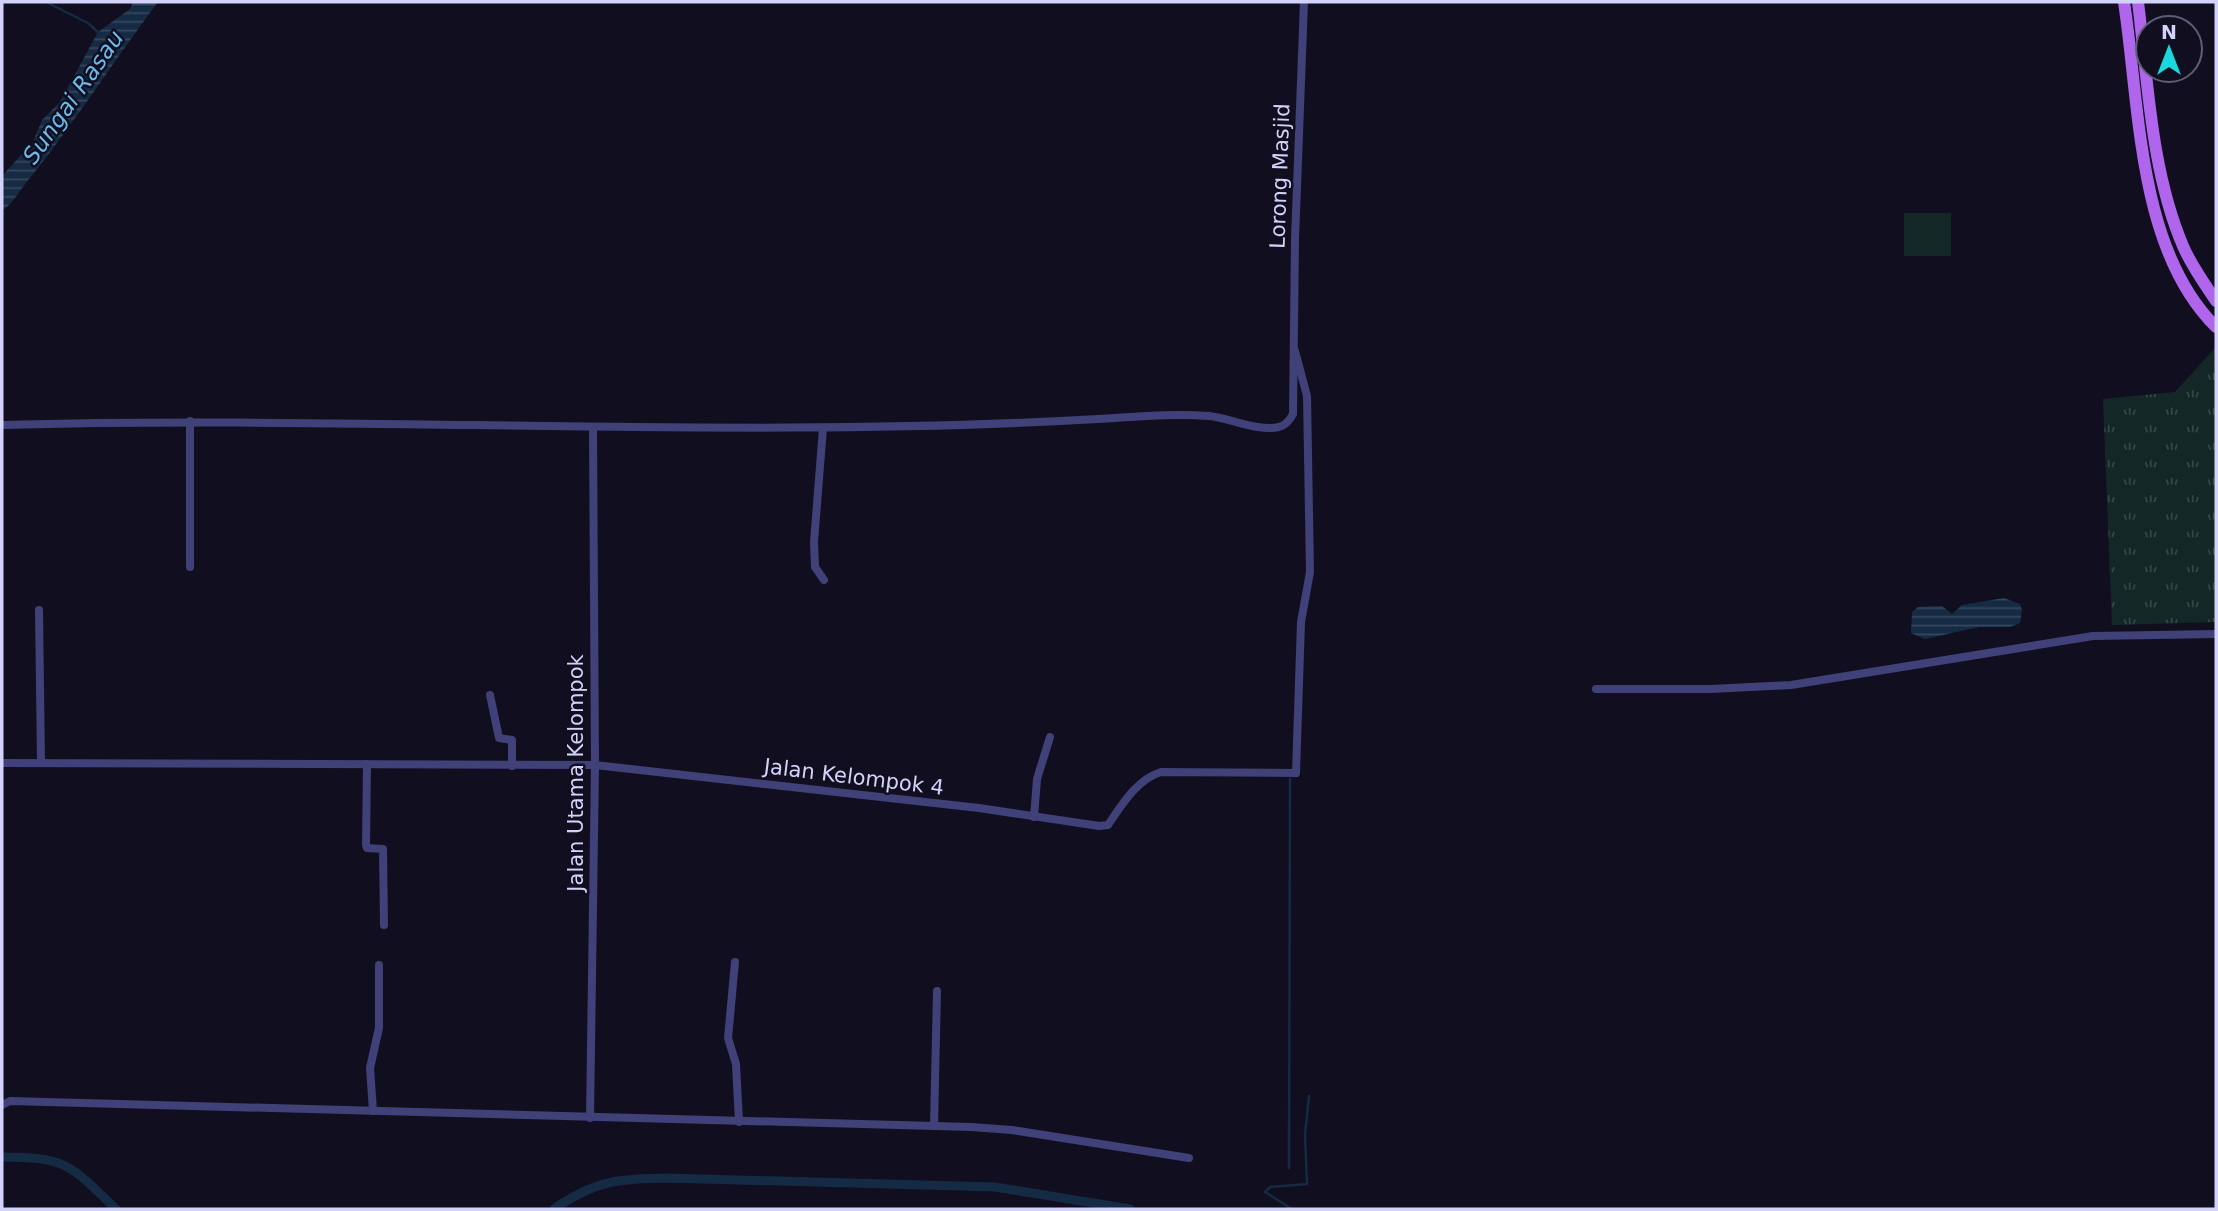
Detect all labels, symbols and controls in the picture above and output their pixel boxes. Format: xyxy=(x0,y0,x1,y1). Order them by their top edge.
north arrow xyxy=(2134,14,2204,84)
text: N xyxy=(2161,21,2177,43)
water label: Sungai Rasau xyxy=(17,25,129,169)
street label: Lorong Masjid xyxy=(1265,103,1295,249)
street label: Jalan Utama Kelompok xyxy=(564,653,588,894)
street label: Jalan Kelompok 4 xyxy=(761,754,945,800)

